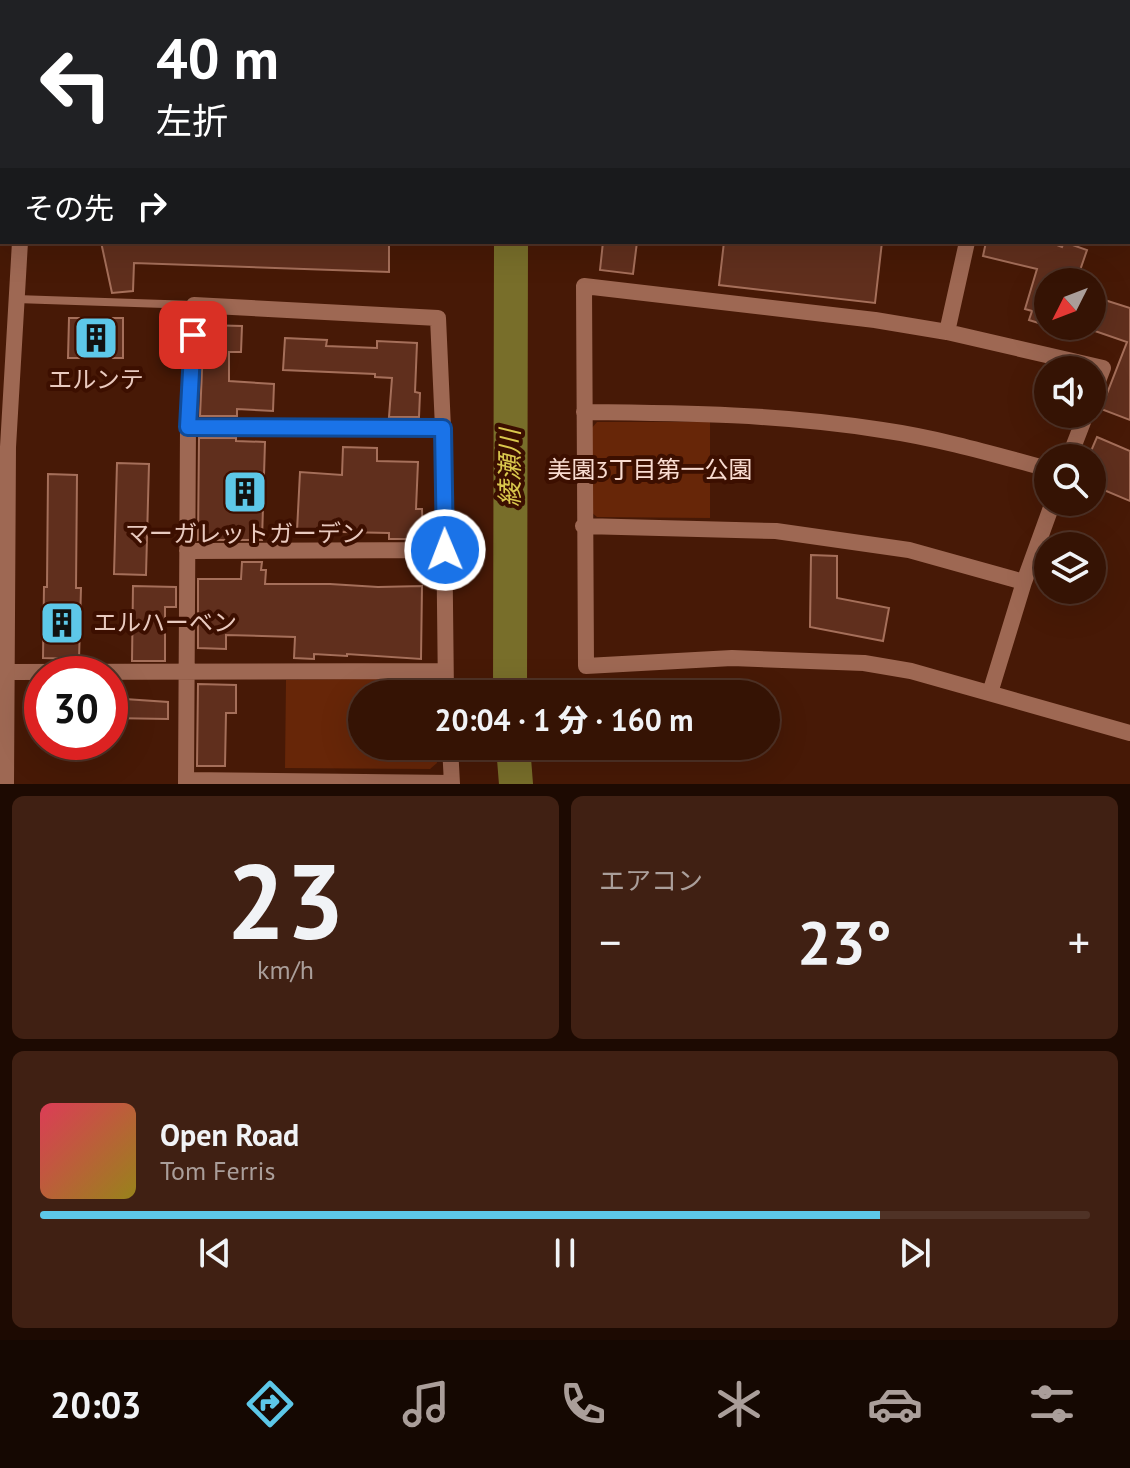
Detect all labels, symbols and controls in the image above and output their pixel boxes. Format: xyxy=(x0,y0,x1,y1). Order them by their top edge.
text: 40 m xyxy=(156,22,279,94)
icon: left xyxy=(24,32,128,136)
text: 左折 xyxy=(156,97,228,144)
icon: right xyxy=(130,184,174,228)
text: その先 xyxy=(24,188,114,227)
north arrow xyxy=(1034,268,1106,340)
map controls xyxy=(1034,268,1106,604)
pin xyxy=(159,301,227,369)
icon: arrive xyxy=(171,313,215,357)
building icon: エルンテ xyxy=(72,314,120,362)
button: sound xyxy=(1034,356,1106,428)
place label: エルンテ xyxy=(48,364,144,395)
water label: 綾瀬川 xyxy=(493,426,526,507)
button: search xyxy=(1034,444,1106,516)
park label: 美園3丁目第一公園 xyxy=(547,454,753,485)
building icon: マーガレットガーデン xyxy=(221,468,269,516)
position arrow xyxy=(403,508,487,592)
place label: マーガレットガーデン xyxy=(125,518,365,549)
button: layers xyxy=(1034,532,1106,604)
building icon: エルハーベン xyxy=(38,599,86,647)
place label: エルハーベン xyxy=(93,607,237,638)
speed limit sign: 30 xyxy=(24,656,128,760)
text: 20:04 · 1 分 · 160 m xyxy=(434,700,694,739)
text: 23 xyxy=(227,833,344,968)
text: エアコン xyxy=(599,864,703,897)
text: 23° xyxy=(797,903,892,981)
text: − xyxy=(599,913,621,970)
text: + xyxy=(1068,913,1090,970)
text: km/h xyxy=(257,953,314,986)
text: Open Road xyxy=(160,1115,299,1154)
text: Tom Ferris xyxy=(160,1154,275,1187)
icon: previous xyxy=(193,1231,237,1275)
icon: pause xyxy=(543,1231,587,1275)
icon: next xyxy=(893,1231,937,1275)
icon: directions xyxy=(242,1376,298,1432)
icon: music xyxy=(398,1376,454,1432)
icon: phone xyxy=(555,1376,611,1432)
icon: climate xyxy=(711,1376,767,1432)
icon: car xyxy=(867,1376,923,1432)
icon: filters xyxy=(1024,1376,1080,1432)
text: 20:03 xyxy=(50,1381,142,1428)

